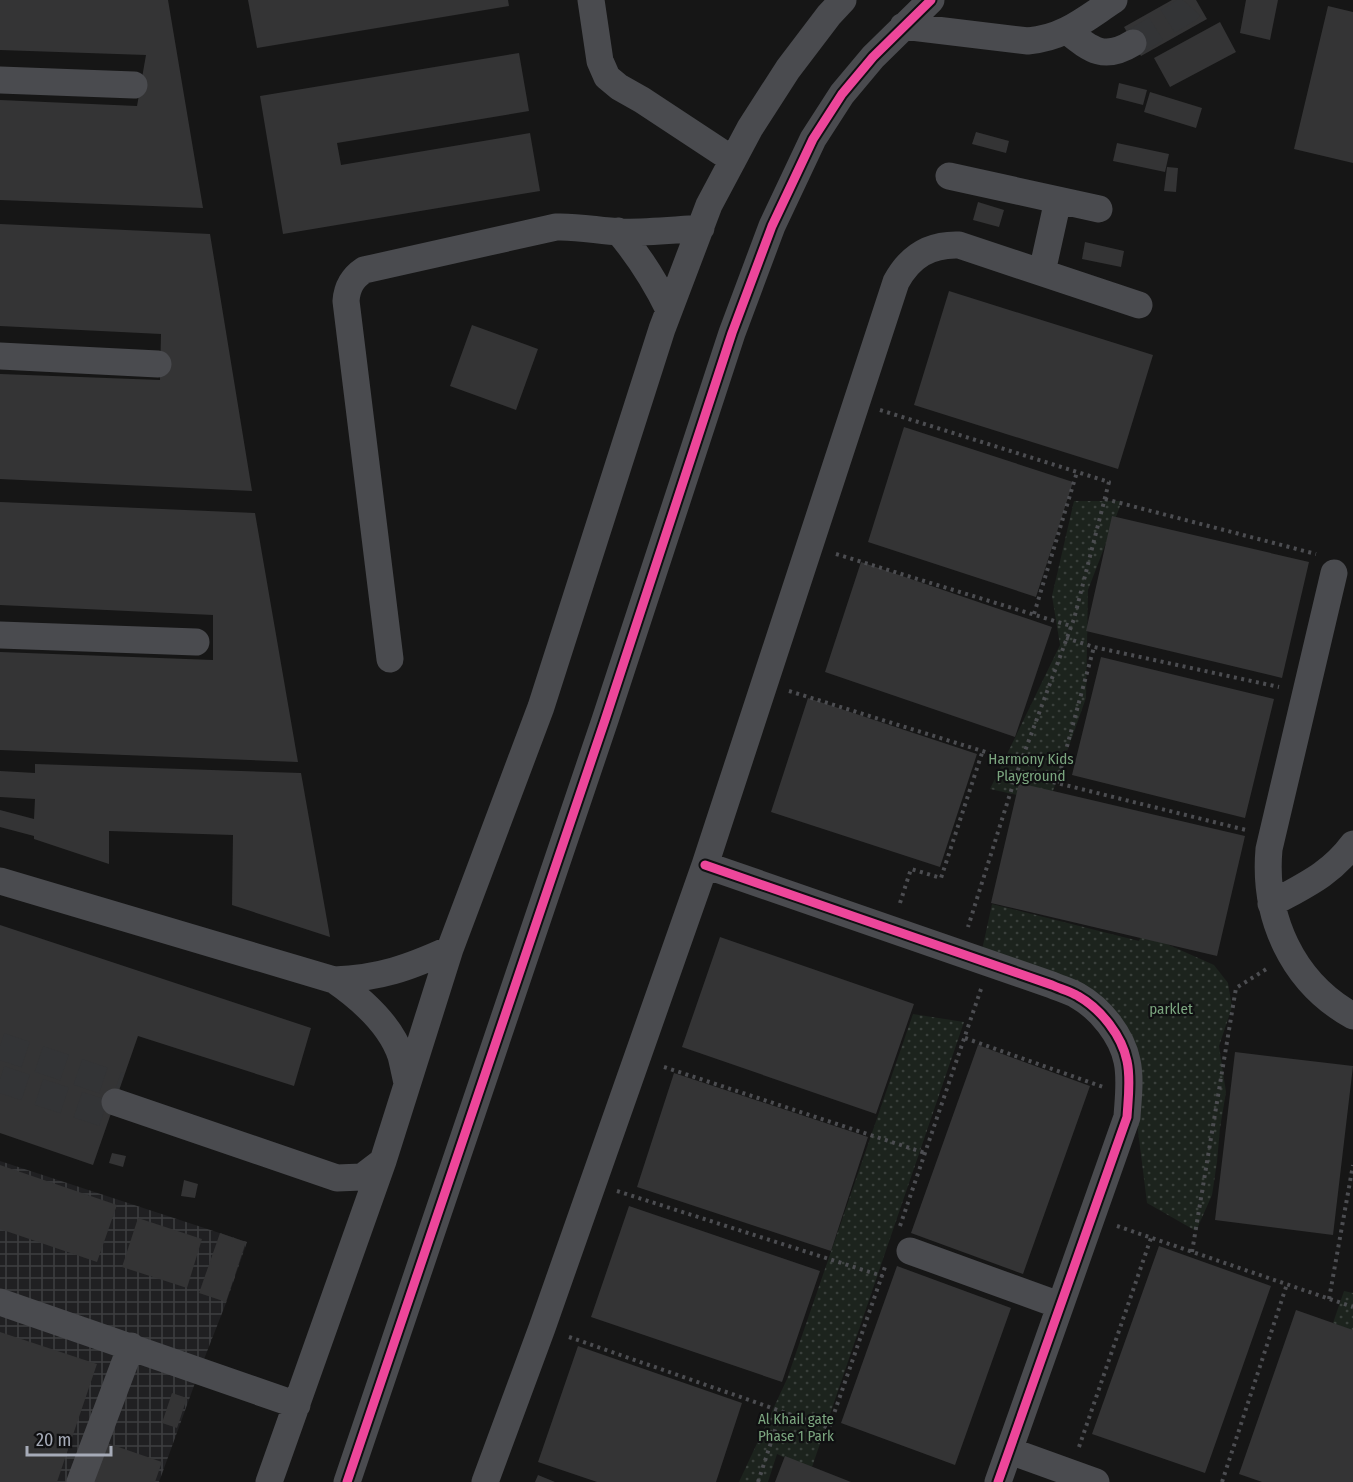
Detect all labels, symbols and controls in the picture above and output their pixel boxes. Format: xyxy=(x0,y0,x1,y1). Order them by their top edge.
park label: Harmony Kids Playground xyxy=(988,750,1074,785)
park label: parklet xyxy=(1149,1000,1193,1018)
park label: Al Khail gate Phase 1 Park xyxy=(758,1410,834,1445)
scale bar xyxy=(27,1419,111,1457)
text: 20 m xyxy=(36,1429,71,1451)

